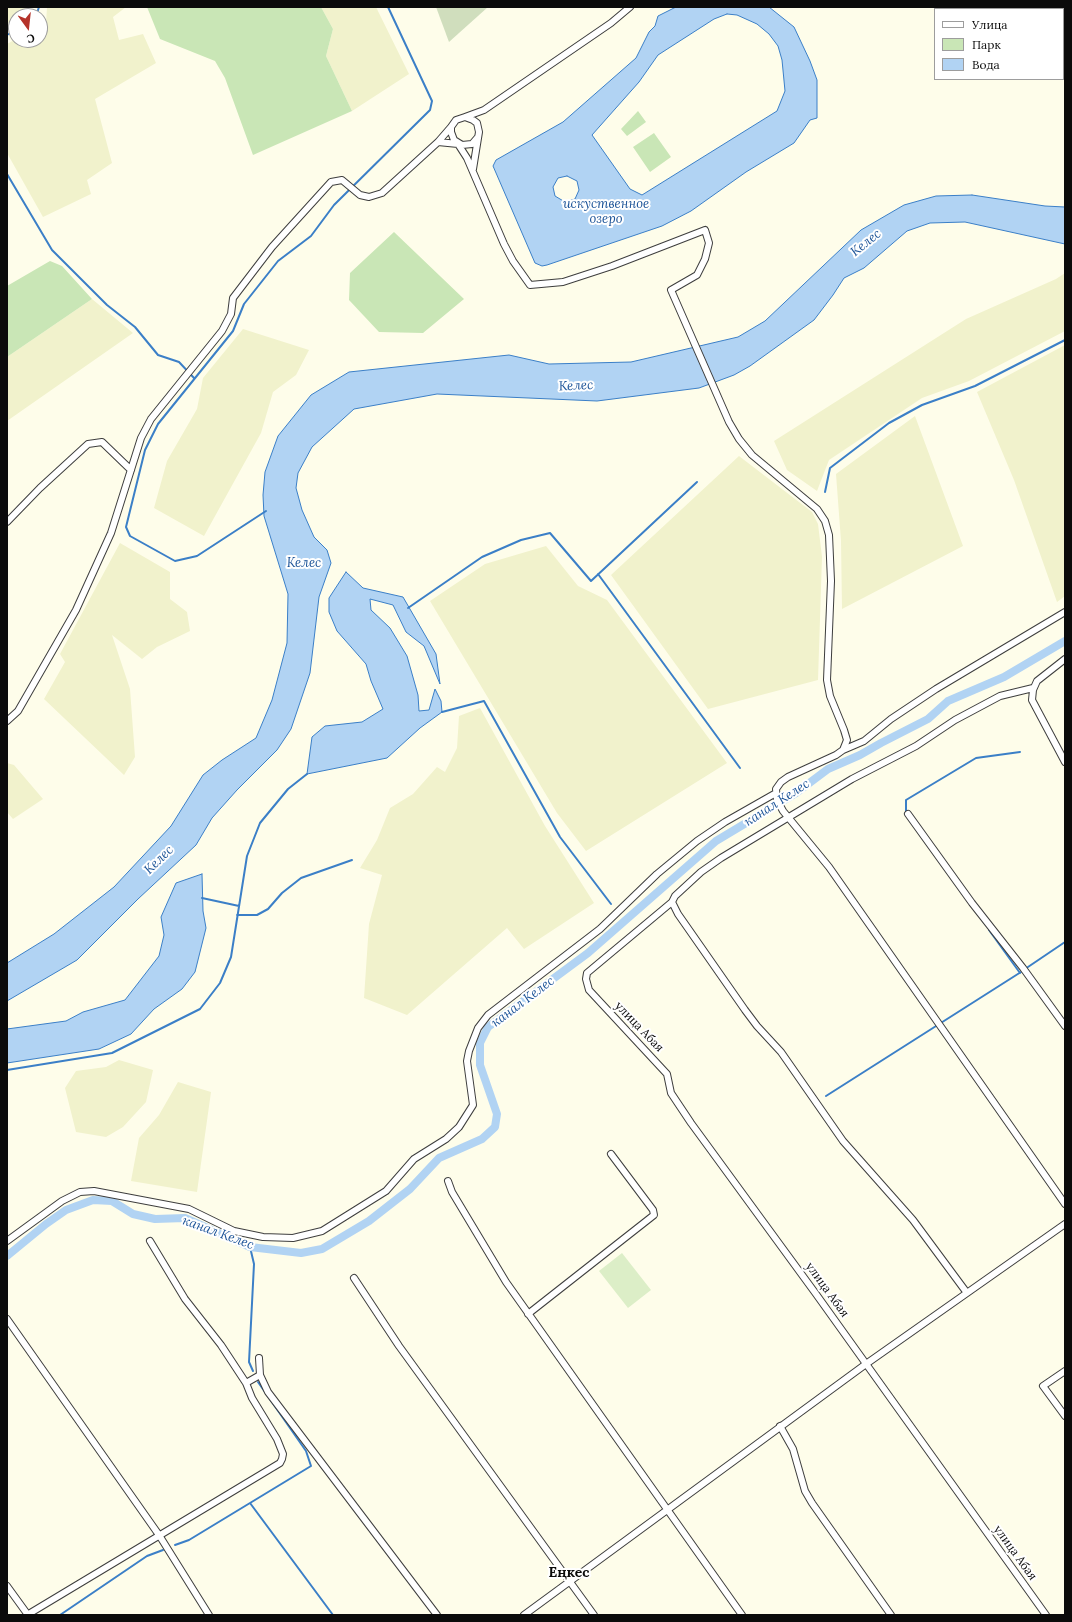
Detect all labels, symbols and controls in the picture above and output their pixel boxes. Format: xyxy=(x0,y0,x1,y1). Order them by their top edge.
north arrow xyxy=(8,8,48,48)
legend xyxy=(934,8,1064,80)
text: Улица xyxy=(972,17,1008,32)
text: С xyxy=(25,31,36,46)
text: Парк xyxy=(972,37,1001,52)
text: Вода xyxy=(972,57,1000,72)
water label: искуственное озеро xyxy=(563,196,649,227)
water label: Келес xyxy=(848,226,884,260)
water label: Келес xyxy=(558,377,594,395)
water label: Келес xyxy=(287,555,321,571)
water label: канал Келес xyxy=(741,776,813,830)
water label: Келес xyxy=(141,842,177,878)
water label: канал Келес xyxy=(488,973,558,1031)
street label: улица Абая xyxy=(611,999,667,1055)
water label: канал Келес xyxy=(180,1213,256,1253)
street label: улица Абая xyxy=(802,1260,852,1320)
street label: улица Абая xyxy=(990,1523,1040,1583)
district label: Еңкес xyxy=(548,1565,590,1581)

